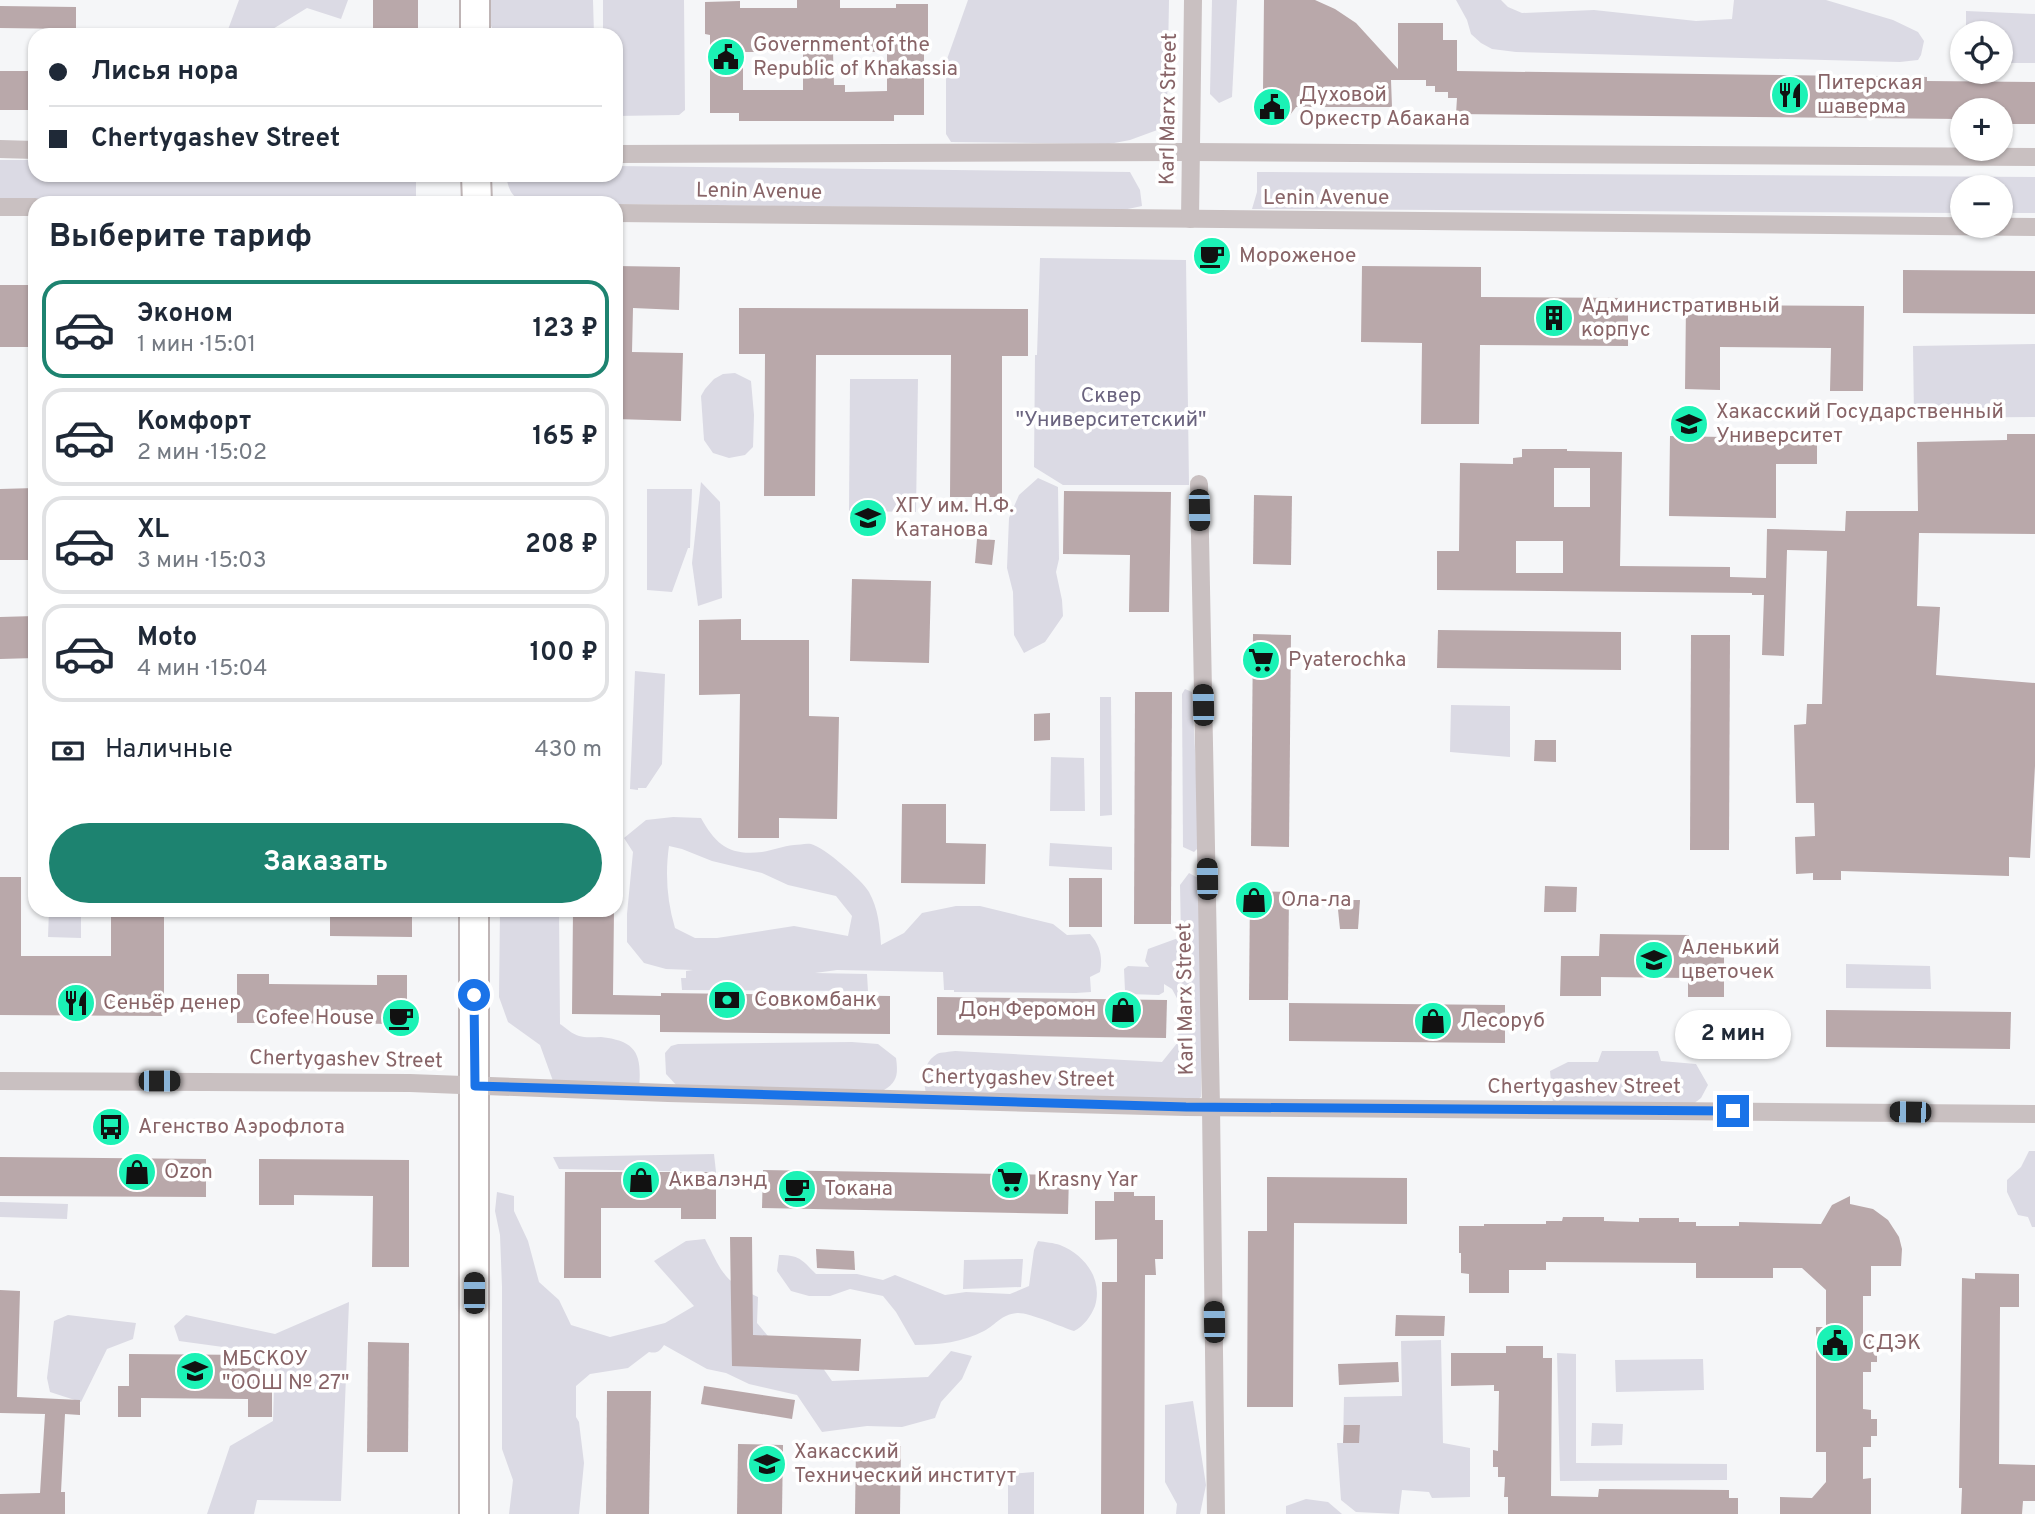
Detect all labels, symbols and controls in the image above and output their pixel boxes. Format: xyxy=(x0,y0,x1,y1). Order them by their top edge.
map controls xyxy=(1950,21,2013,238)
button: locate xyxy=(1950,21,2013,84)
place label: Government of the Republic of Khakassia xyxy=(753,32,958,83)
street label: Karl Marx Street xyxy=(1154,33,1184,185)
public building icon: Government of the Republic of Khakassia xyxy=(705,36,747,78)
text: Лисья нора xyxy=(91,56,238,89)
place label: Питерская шаверма xyxy=(1817,70,1922,121)
restaurant icon: Питерская шаверма xyxy=(1769,74,1811,116)
place label: Духовой Оркестр Абакана xyxy=(1299,82,1470,133)
public building icon: Духовой Оркестр Абакана xyxy=(1251,86,1293,128)
button: + xyxy=(1950,98,2013,161)
text: Chertygashev Street xyxy=(91,123,340,156)
button: − xyxy=(1950,175,2013,238)
street label: Lenin Avenue xyxy=(696,177,822,207)
street label: Lenin Avenue xyxy=(1263,185,1389,212)
text: Выберите тариф xyxy=(49,218,312,258)
cafe icon: Мороженое xyxy=(1191,235,1233,277)
place label: Мороженое xyxy=(1239,243,1356,270)
place label: Административный корпус xyxy=(1581,293,1780,344)
building icon: Административный корпус xyxy=(1533,297,1575,339)
icon: car xyxy=(53,298,116,361)
text: Эконом xyxy=(137,298,233,331)
text: 123 ₽ xyxy=(533,313,598,346)
text: 1 мин · 15:01 xyxy=(137,331,256,360)
park label: Сквер "Университетский" xyxy=(1015,383,1207,434)
place label: Хакасский Государственный Университет xyxy=(1716,399,2004,450)
school or university icon: Хакасский Государственный Университет xyxy=(1668,403,1710,445)
icon: car xyxy=(53,406,116,469)
text: Комфорт xyxy=(137,406,251,439)
text: 165 ₽ xyxy=(532,421,598,454)
text: 2 мин · 15:02 xyxy=(137,439,267,468)
car xyxy=(1189,489,1210,531)
place label: ХГУ им. Н.Ф. Катанова xyxy=(895,493,1014,544)
school or university icon: ХГУ им. Н.Ф. Катанова xyxy=(847,497,889,539)
icon: car xyxy=(53,514,116,577)
text: XL xyxy=(137,514,169,547)
text: 208 ₽ xyxy=(525,529,598,562)
text: 3 мин · 15:03 xyxy=(137,547,267,576)
icon: car xyxy=(53,622,116,685)
text: Moto xyxy=(137,622,197,655)
text: 100 ₽ xyxy=(530,637,598,670)
supermarket icon: Pyaterochka xyxy=(1240,639,1282,681)
place label: Pyaterochka xyxy=(1288,647,1406,674)
text: 4 мин · 15:04 xyxy=(137,655,268,684)
car xyxy=(1193,684,1214,726)
icon: cash xyxy=(49,732,87,770)
text: Наличные xyxy=(105,734,233,767)
text: 430 m xyxy=(534,736,602,765)
button: Заказать xyxy=(49,823,602,903)
car xyxy=(1197,858,1218,900)
shop icon: Ола-ла xyxy=(1233,879,1275,921)
place label: Ола-ла xyxy=(1281,887,1351,914)
street label: Karl Marx Street xyxy=(1171,923,1201,1075)
place label: Аленький цветочек xyxy=(1681,935,1780,986)
school or university icon: Аленький цветочек xyxy=(1633,939,1675,981)
route start xyxy=(458,979,490,1011)
bank icon: Совкомбанк xyxy=(706,979,748,1021)
restaurant icon: Сеньёр денер xyxy=(55,982,97,1024)
place label: Совкомбанк xyxy=(754,987,877,1014)
shop icon: Дон Феромон xyxy=(1102,989,1144,1031)
place label: Сеньёр денер xyxy=(103,990,241,1017)
cafe icon: Cofee House xyxy=(380,997,422,1039)
place label: Дон Феромон xyxy=(958,997,1096,1024)
shop icon: Лесоруб xyxy=(1412,1000,1454,1042)
place label: Cofee House xyxy=(255,1005,374,1032)
place label: Лесоруб xyxy=(1460,1008,1545,1035)
callout: 2 мин xyxy=(1675,1010,1791,1058)
text: 2 мин xyxy=(1701,1020,1765,1049)
street label: Chertygashev Street xyxy=(249,1045,443,1075)
street label: Chertygashev Street xyxy=(921,1064,1115,1094)
car xyxy=(139,1071,181,1092)
street label: Chertygashev Street xyxy=(1487,1074,1681,1101)
route end xyxy=(1717,1095,1749,1127)
car xyxy=(1889,1101,1932,1123)
bus stop icon: Агенство Аэрофлота xyxy=(90,1106,132,1148)
place label: Агенство Аэрофлота xyxy=(138,1114,345,1141)
shop icon: Ozon xyxy=(116,1151,158,1193)
place label: Ozon xyxy=(164,1159,213,1186)
shop icon: Аквалэнд xyxy=(620,1159,662,1201)
supermarket icon: Krasny Yar xyxy=(989,1159,1031,1201)
place label: Аквалэнд xyxy=(668,1167,768,1194)
place label: Krasny Yar xyxy=(1037,1167,1138,1194)
cafe icon: Токана xyxy=(776,1168,818,1210)
place label: Токана xyxy=(824,1176,893,1203)
car xyxy=(464,1272,485,1314)
car xyxy=(1204,1301,1225,1343)
public building icon: СДЭК xyxy=(1814,1322,1856,1364)
place label: СДЭК xyxy=(1862,1330,1921,1357)
place label: МБСКОУ "ООШ № 27" xyxy=(222,1346,349,1397)
school or university icon: МБСКОУ "ООШ № 27" xyxy=(174,1350,216,1392)
place label: Хакасский Технический институт xyxy=(794,1439,1016,1490)
school or university icon: Хакасский Технический институт xyxy=(746,1443,788,1485)

